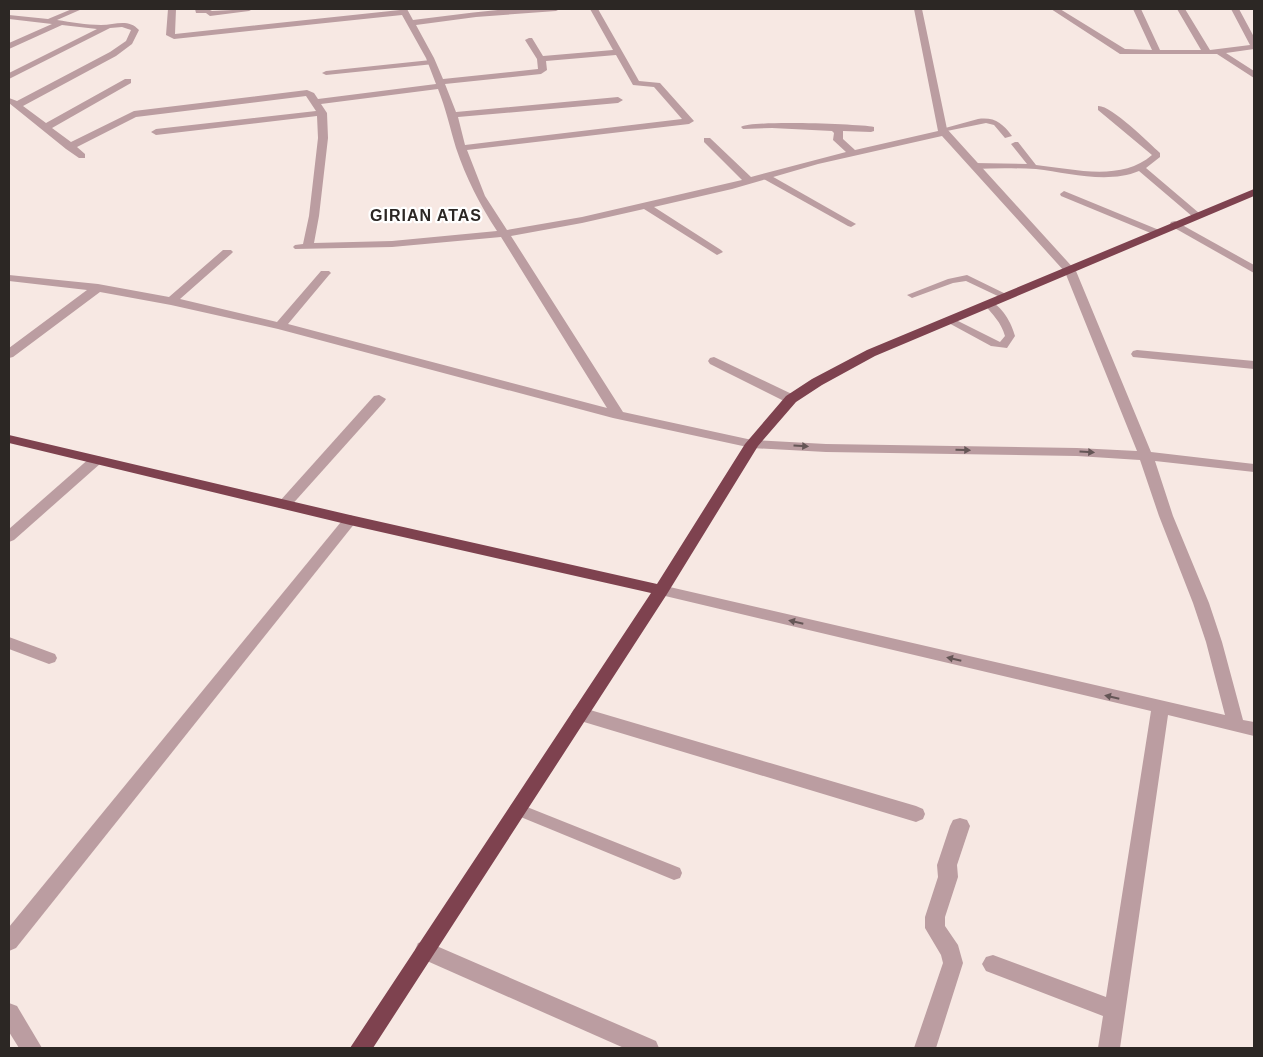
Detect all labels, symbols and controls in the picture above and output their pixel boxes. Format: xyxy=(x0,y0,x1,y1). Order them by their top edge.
district label: GIRIAN ATAS xyxy=(370,207,482,224)
one-way arrow xyxy=(793,443,809,451)
one-way arrow xyxy=(955,446,971,454)
one-way arrow xyxy=(1079,449,1095,457)
one-way arrow xyxy=(788,618,803,626)
one-way arrow xyxy=(946,655,961,663)
one-way arrow xyxy=(1105,693,1120,701)

